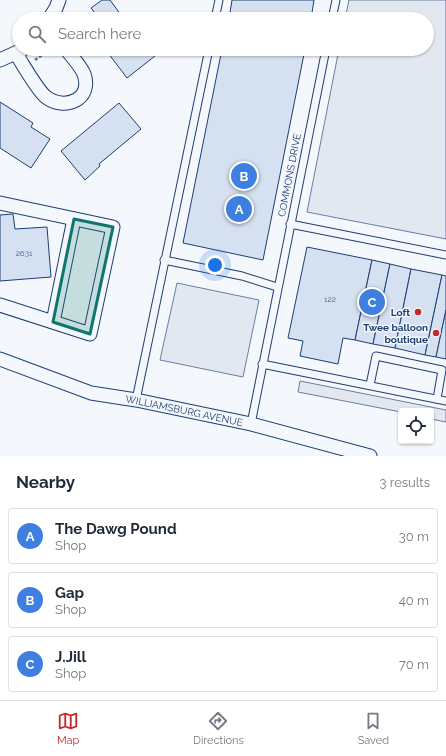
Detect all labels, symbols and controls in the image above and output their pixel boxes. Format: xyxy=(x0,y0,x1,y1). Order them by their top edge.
search box xyxy=(12,12,434,56)
icon: search xyxy=(26,23,48,45)
text: Search here xyxy=(58,25,141,43)
street label: COMMONS DRIVE xyxy=(276,132,303,218)
pin: B xyxy=(231,161,257,191)
pin: A xyxy=(226,194,252,224)
house number: 2631 xyxy=(16,248,33,258)
your location xyxy=(205,255,225,275)
pin: C xyxy=(359,287,385,317)
house number: 122 xyxy=(324,294,336,304)
place label: Loft xyxy=(391,307,410,318)
marker: Loft xyxy=(413,307,423,317)
place label: Twee balloon boutique xyxy=(363,322,428,345)
marker: Twee balloon boutique xyxy=(431,328,441,338)
street label: WILLIAMSBURG AVENUE xyxy=(125,393,244,428)
map controls xyxy=(398,408,434,444)
button: locate xyxy=(398,408,434,444)
text: Nearby xyxy=(16,472,75,492)
text: 3 results xyxy=(380,475,430,490)
text: The Dawg Pound xyxy=(55,520,177,538)
text: A xyxy=(26,529,34,544)
text: 30 m xyxy=(399,529,429,544)
text: Shop xyxy=(55,538,86,553)
text: Gap xyxy=(55,584,84,602)
text: B xyxy=(26,593,34,608)
text: 40 m xyxy=(399,593,429,608)
text: Shop xyxy=(55,602,86,617)
text: J.Jill xyxy=(55,648,86,666)
text: C xyxy=(26,657,34,672)
text: 70 m xyxy=(399,657,429,672)
text: Shop xyxy=(55,666,86,681)
tab: Map xyxy=(57,710,79,747)
tab: Directions xyxy=(193,710,244,747)
tab: Saved xyxy=(358,710,389,747)

